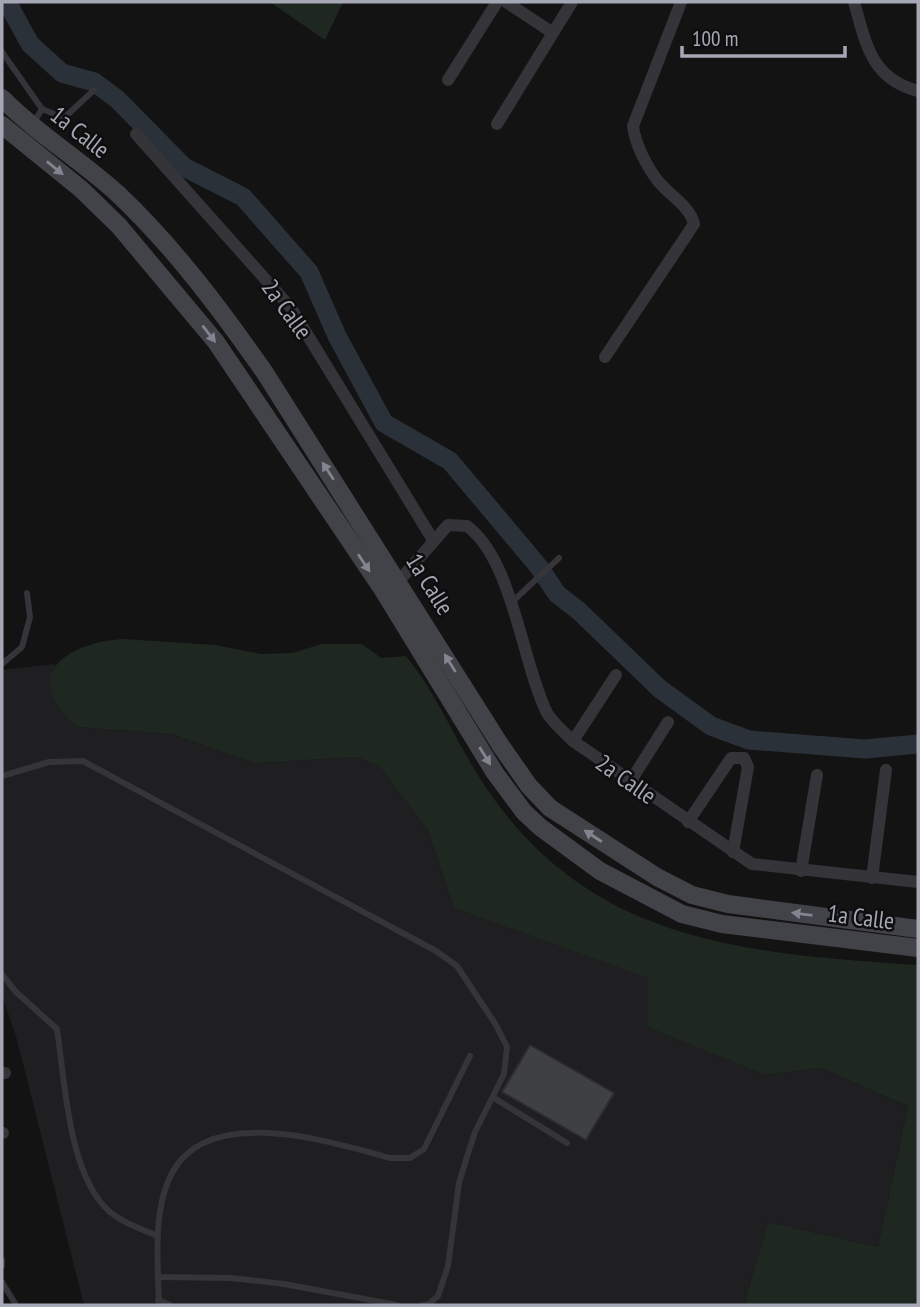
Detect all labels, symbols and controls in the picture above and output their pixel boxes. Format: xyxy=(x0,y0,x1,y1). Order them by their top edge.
scale bar xyxy=(682,14,845,58)
text: 100 m xyxy=(692,25,738,52)
street label: 1a Calle xyxy=(44,99,116,165)
one-way arrow xyxy=(46,160,64,175)
street label: 2a Calle xyxy=(255,273,319,345)
one-way arrow xyxy=(202,325,216,343)
one-way arrow xyxy=(322,461,335,481)
street label: 1a Calle xyxy=(399,547,461,621)
one-way arrow xyxy=(358,553,371,573)
one-way arrow xyxy=(444,654,457,673)
one-way arrow xyxy=(478,746,491,766)
street label: 2a Calle xyxy=(590,747,662,811)
one-way arrow xyxy=(583,830,602,843)
street label: 1a Calle xyxy=(826,898,896,936)
one-way arrow xyxy=(791,908,813,919)

